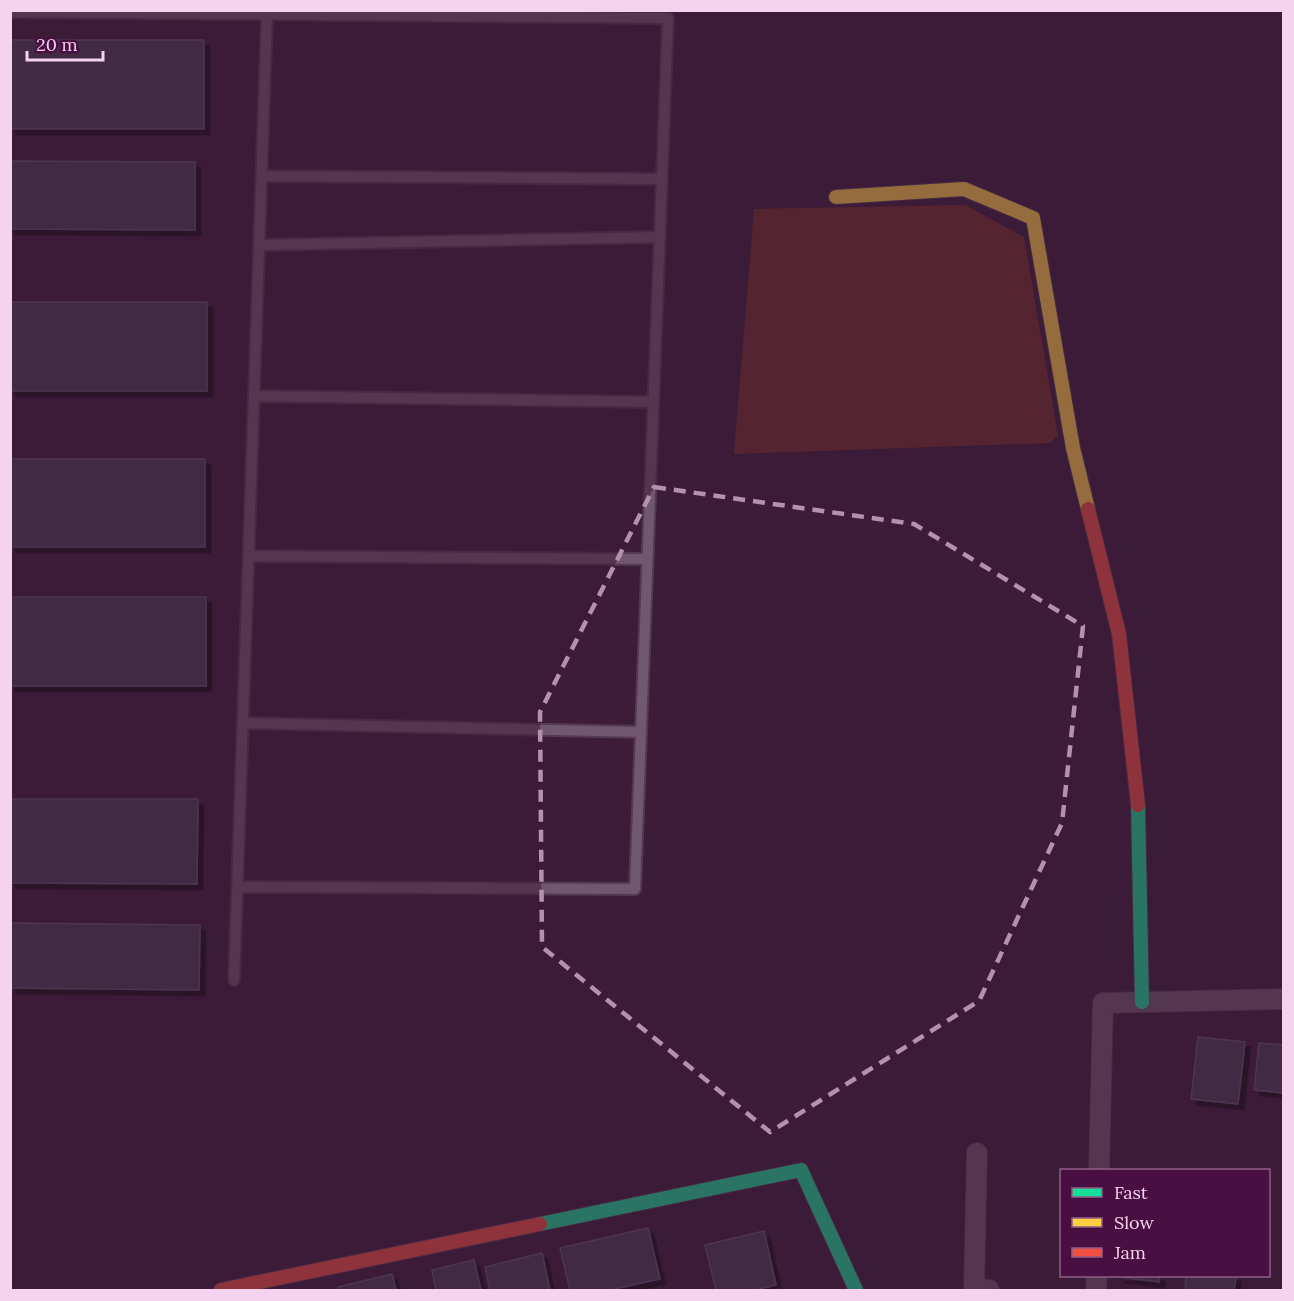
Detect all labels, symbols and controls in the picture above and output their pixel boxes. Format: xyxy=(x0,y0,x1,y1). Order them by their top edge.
scale bar xyxy=(27,24,104,62)
text: 20 m xyxy=(36,33,78,56)
legend xyxy=(1060,1169,1270,1277)
text: Fast xyxy=(1114,1181,1148,1204)
text: Slow xyxy=(1114,1211,1154,1234)
text: Jam xyxy=(1113,1241,1146,1264)

